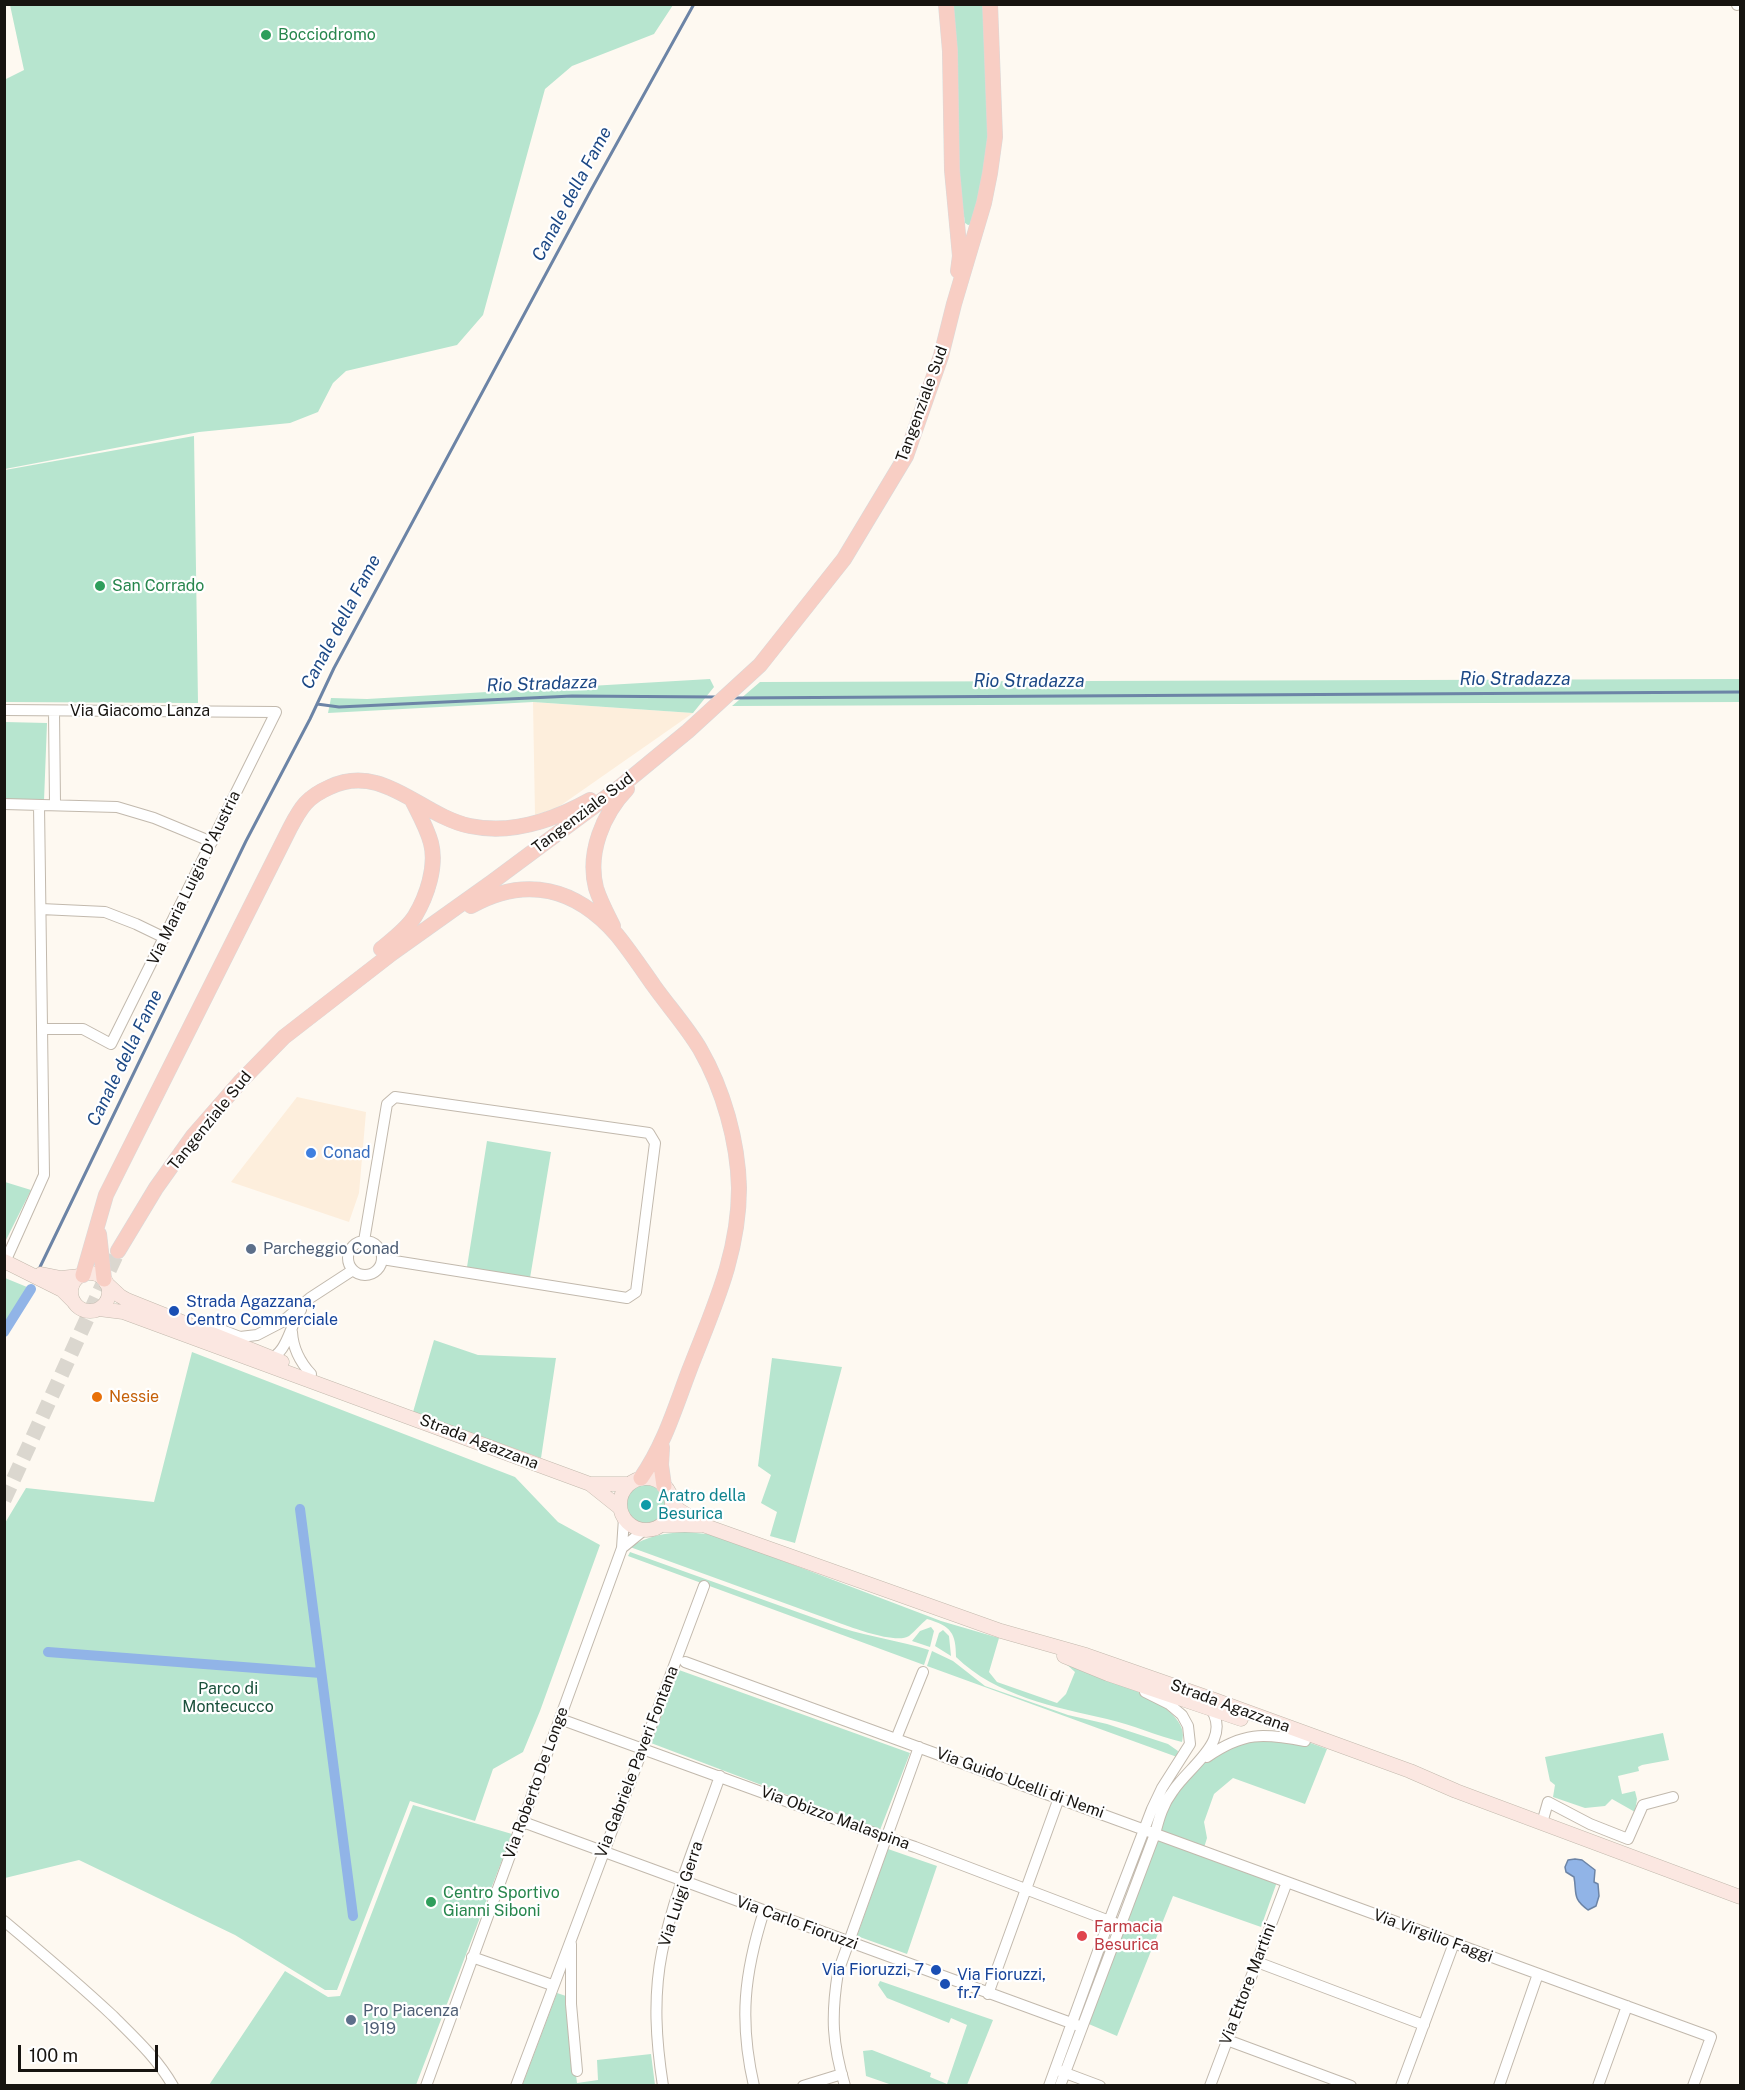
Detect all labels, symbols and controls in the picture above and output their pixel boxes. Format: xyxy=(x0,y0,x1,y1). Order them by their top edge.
place label: Bocciodromo xyxy=(278,25,376,45)
marker: Bocciodromo xyxy=(259,28,273,42)
water label: Canale della Fame xyxy=(527,123,617,265)
street label: Tangenziale Sud xyxy=(892,343,952,465)
water label: Canale della Fame xyxy=(296,551,386,693)
place label: San Corrado xyxy=(112,576,204,596)
marker: San Corrado xyxy=(93,579,107,593)
water label: Rio Stradazza xyxy=(1460,668,1570,690)
water label: Rio Stradazza xyxy=(974,670,1084,692)
water label: Rio Stradazza xyxy=(486,671,598,697)
street label: Via Giacomo Lanza xyxy=(70,701,210,721)
street label: Tangenziale Sud xyxy=(528,769,638,857)
street label: Via Maria Luigia D'Austria xyxy=(143,788,245,968)
water label: Canale della Fame xyxy=(83,986,167,1130)
street label: Tangenziale Sud xyxy=(164,1068,256,1174)
place label: Conad xyxy=(323,1143,371,1163)
marker: Conad xyxy=(304,1146,318,1160)
place label: Parcheggio Conad xyxy=(263,1239,399,1259)
marker: Parcheggio Conad xyxy=(244,1242,258,1256)
place label: Strada Agazzana, Centro Commerciale xyxy=(186,1292,338,1330)
marker: Strada Agazzana, Centro Commerciale xyxy=(167,1304,181,1318)
place label: Nessie xyxy=(109,1387,159,1407)
marker: Nessie xyxy=(90,1390,104,1404)
street label: Strada Agazzana xyxy=(417,1410,541,1474)
place label: Aratro della Besurica xyxy=(658,1486,746,1524)
marker: Aratro della Besurica xyxy=(639,1498,653,1512)
street label: Via Gabriele Paveri Fontana xyxy=(591,1663,683,1861)
street label: Strada Agazzana xyxy=(1168,1675,1292,1737)
park label: Parco di Montecucco xyxy=(182,1679,274,1717)
street label: Via Roberto De Longe xyxy=(500,1704,572,1862)
street label: Via Guido Ucelli di Nemi xyxy=(933,1744,1107,1822)
street label: Via Obizzo Malaspina xyxy=(758,1782,912,1854)
street label: Via Luigi Gerra xyxy=(655,1839,707,1949)
place label: Centro Sportivo Gianni Siboni xyxy=(443,1883,560,1921)
street label: Via Carlo Fioruzzi xyxy=(733,1892,861,1954)
marker: Centro Sportivo Gianni Siboni xyxy=(424,1895,438,1909)
street label: Via Virgilio Faggi xyxy=(1371,1905,1495,1967)
place label: Farmacia Besurica xyxy=(1094,1917,1163,1955)
street label: Via Ettore Martini xyxy=(1216,1920,1280,2048)
marker: Farmacia Besurica xyxy=(1075,1929,1089,1943)
place label: Via Fioruzzi, 7 xyxy=(822,1960,924,1980)
marker: Via Fioruzzi, 7 xyxy=(929,1963,943,1977)
place label: Via Fioruzzi, fr.7 xyxy=(957,1965,1046,2003)
marker: Via Fioruzzi, fr.7 xyxy=(938,1977,952,1991)
place label: Pro Piacenza 1919 xyxy=(363,2001,459,2039)
marker: Pro Piacenza 1919 xyxy=(344,2013,358,2027)
scale bar xyxy=(21,2033,160,2071)
text: 100 m xyxy=(29,2045,78,2066)

